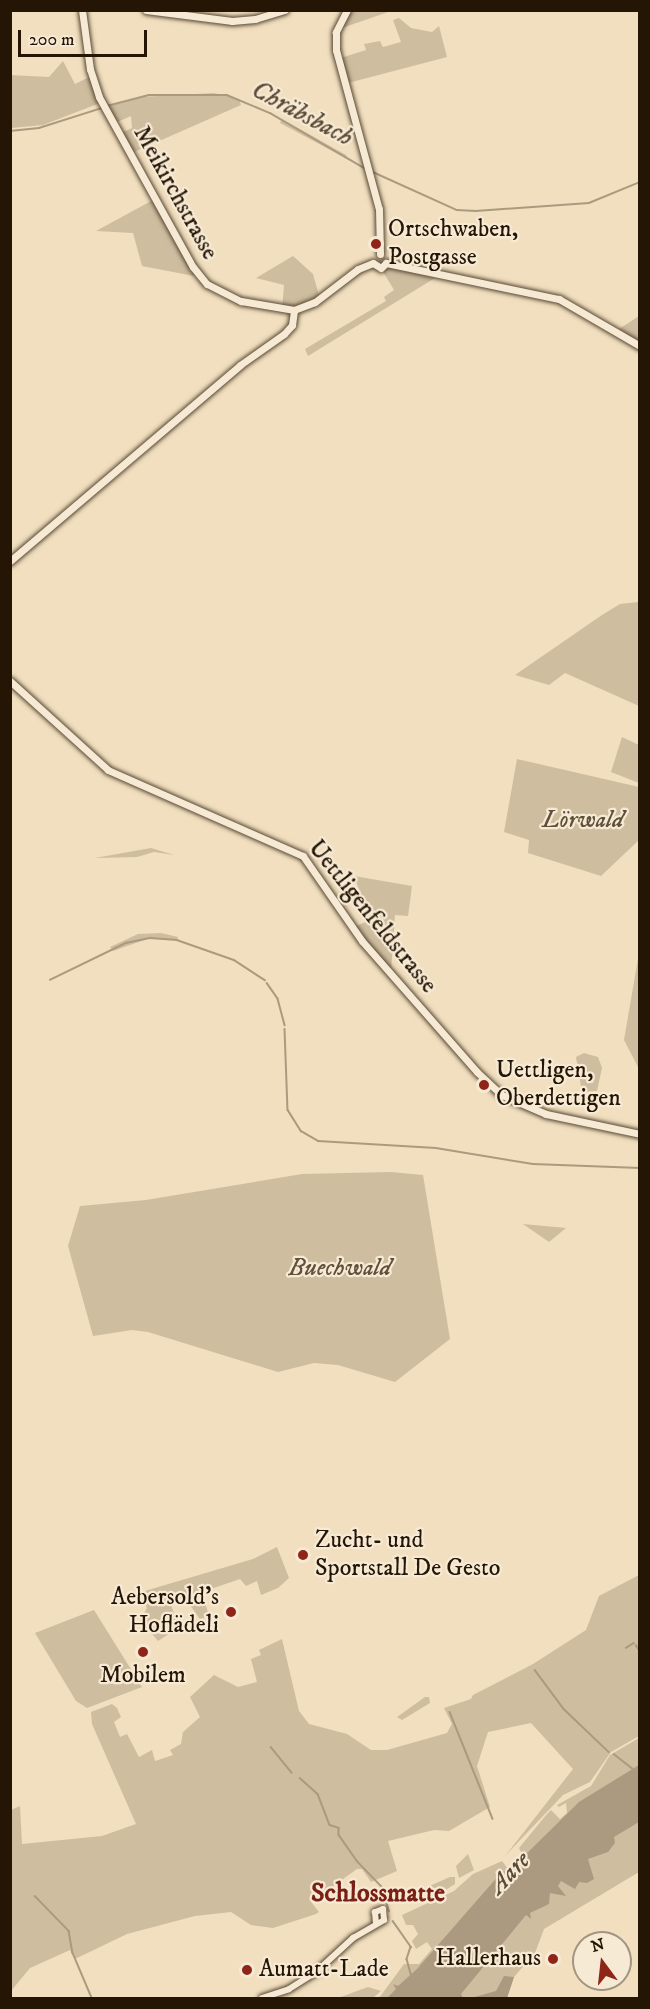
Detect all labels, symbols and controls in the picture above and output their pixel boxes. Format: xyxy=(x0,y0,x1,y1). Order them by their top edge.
scale bar xyxy=(21,18,150,56)
text: 200 m xyxy=(29,29,75,51)
water label: Chräbsbach xyxy=(246,74,358,154)
street label: Meikirchstrasse xyxy=(126,121,224,265)
place label: Ortschwaben, Postgasse xyxy=(388,216,518,272)
marker: Ortschwaben, Postgasse xyxy=(369,237,383,251)
park label: Lörwald xyxy=(542,807,624,835)
street label: Uettligenfeldstrasse xyxy=(302,835,442,999)
place label: Uettligen, Oberdettigen xyxy=(496,1057,621,1113)
marker: Uettligen, Oberdettigen xyxy=(477,1078,491,1092)
park label: Buechwald xyxy=(289,1255,391,1283)
place label: Zucht- und Sportstall De Gesto xyxy=(315,1527,500,1583)
marker: Zucht- und Sportstall De Gesto xyxy=(296,1548,310,1562)
place label: Aebersold's Hoflädeli xyxy=(111,1584,219,1640)
marker: Aebersold's Hoflädeli xyxy=(224,1605,238,1619)
marker: Mobilem xyxy=(136,1645,150,1659)
place label: Mobilem xyxy=(100,1662,186,1690)
water label: Aare xyxy=(483,1845,537,1901)
district label: Schlossmatte xyxy=(311,1878,445,1910)
north arrow xyxy=(572,1931,632,1991)
text: N xyxy=(589,1934,607,1957)
place label: Hallerhaus xyxy=(435,1945,541,1973)
marker: Hallerhaus xyxy=(546,1952,560,1966)
place label: Aumatt-Lade xyxy=(259,1956,389,1984)
marker: Aumatt-Lade xyxy=(240,1963,254,1977)

